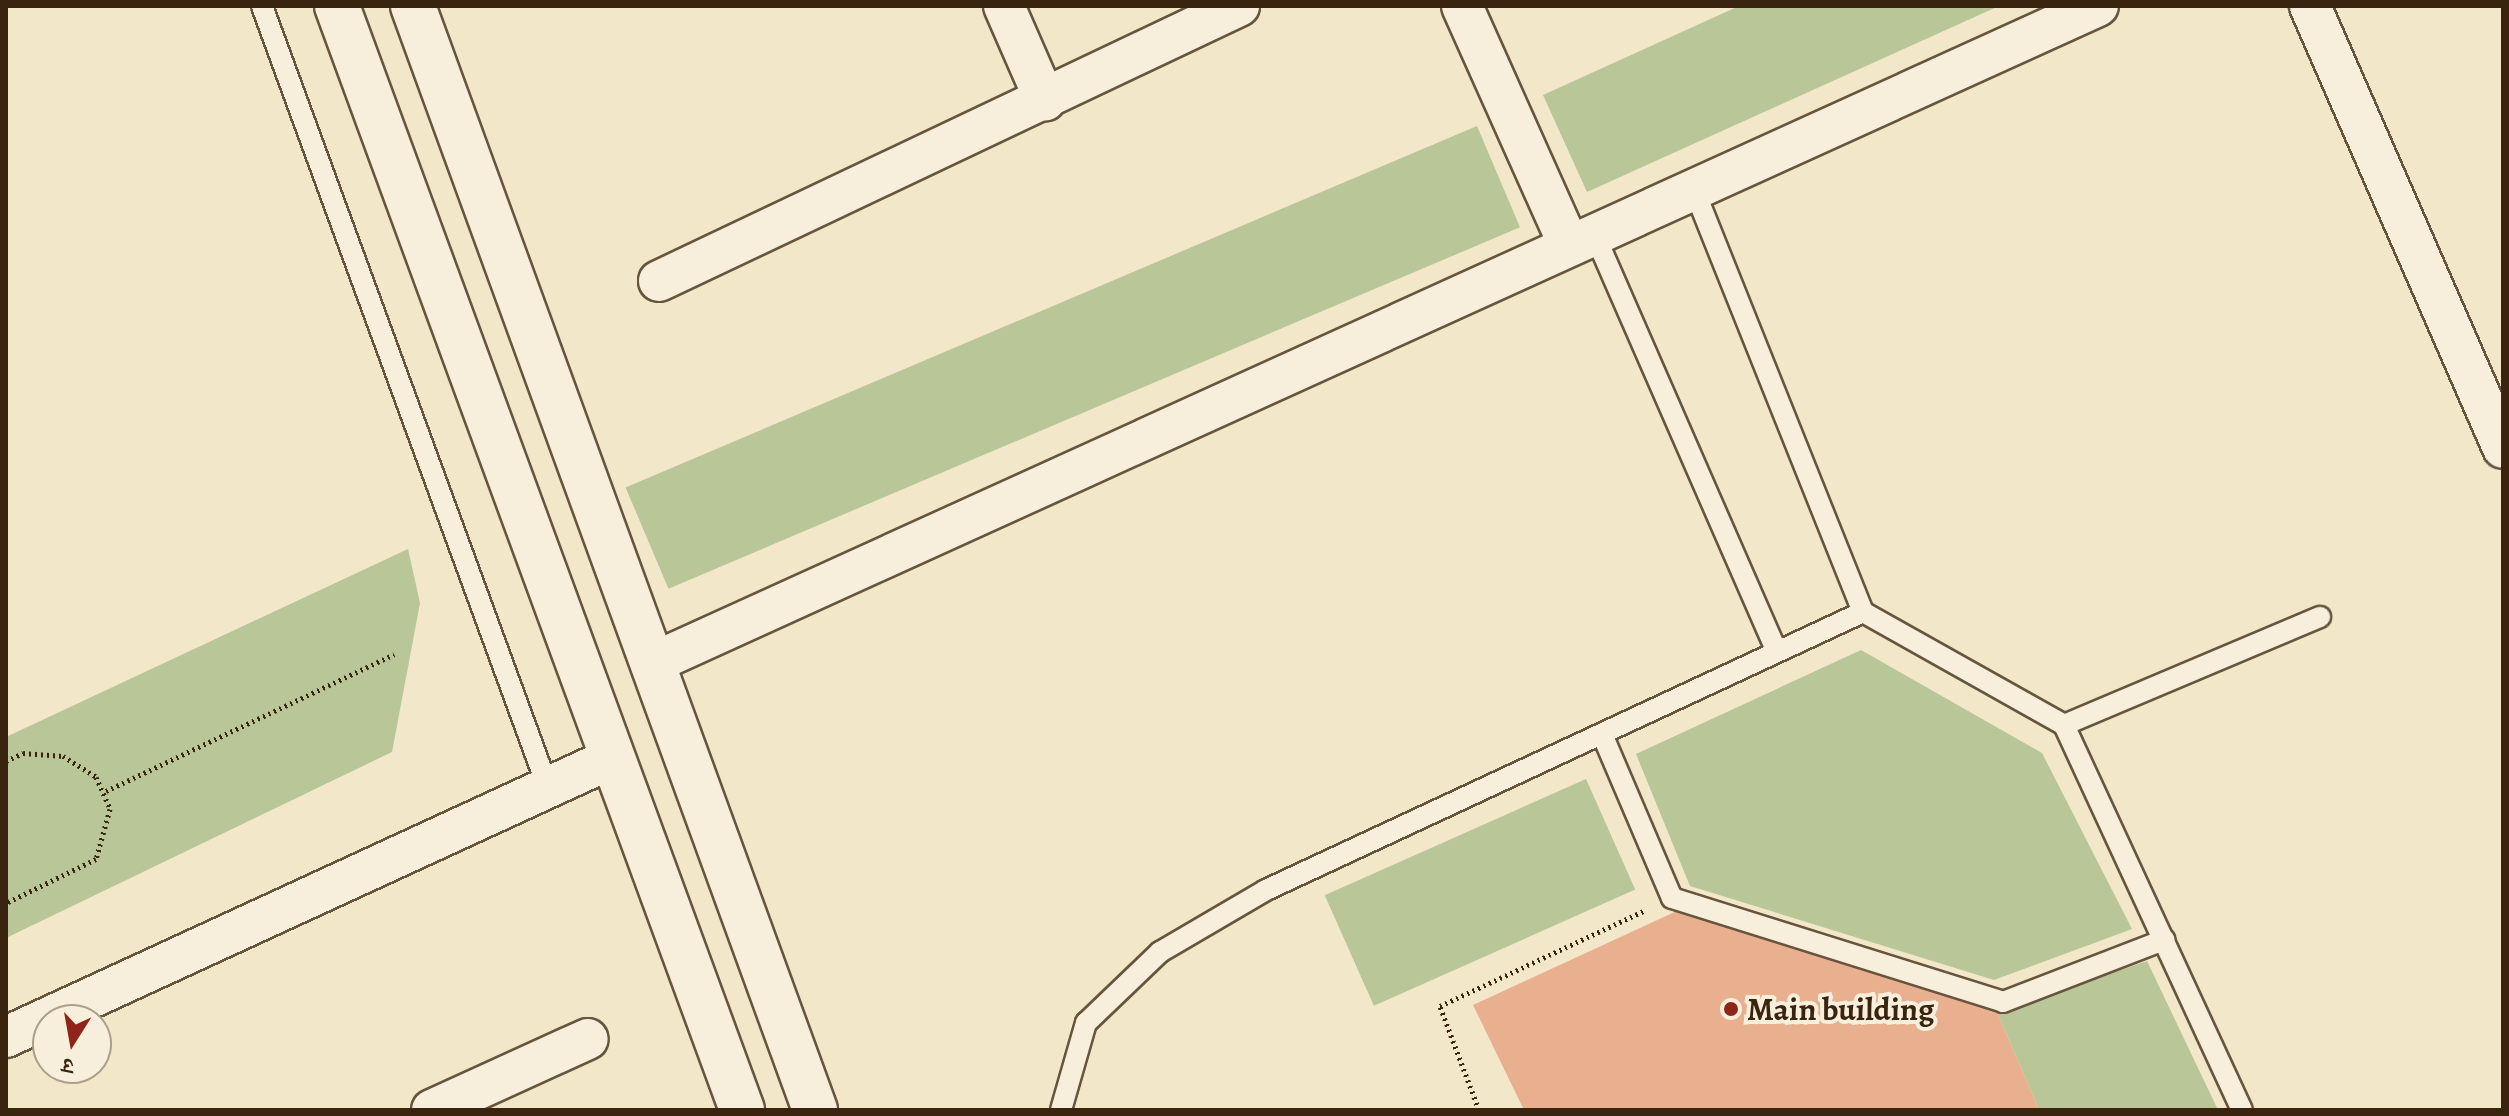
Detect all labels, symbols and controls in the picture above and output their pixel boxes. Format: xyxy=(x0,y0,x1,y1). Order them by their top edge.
place label: Main building xyxy=(1747,990,1934,1028)
marker: Main building xyxy=(1722,1000,1740,1018)
north arrow xyxy=(32,1004,112,1084)
text: उ xyxy=(59,1050,76,1081)

